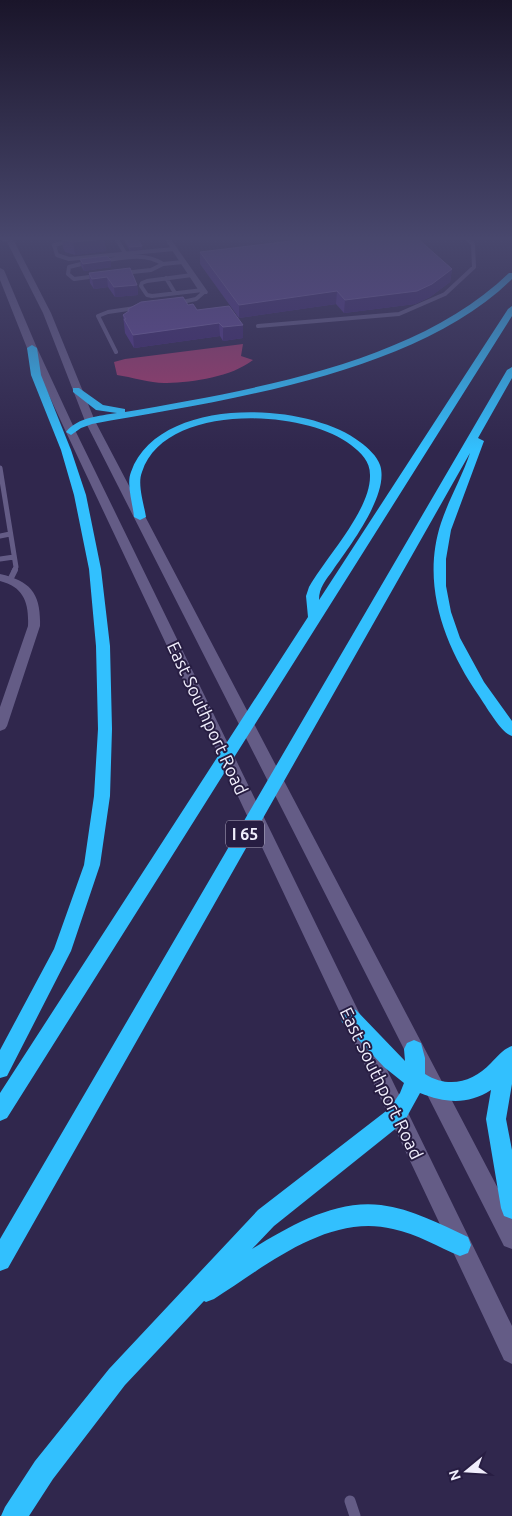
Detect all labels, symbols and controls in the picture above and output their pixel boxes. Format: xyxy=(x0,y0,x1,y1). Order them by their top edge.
street label: East Southport Road xyxy=(164,638,252,798)
road number: I 65 xyxy=(226,821,264,848)
street label: East Southport Road xyxy=(337,1004,427,1162)
north arrow xyxy=(442,1446,492,1496)
text: N xyxy=(445,1468,464,1482)

